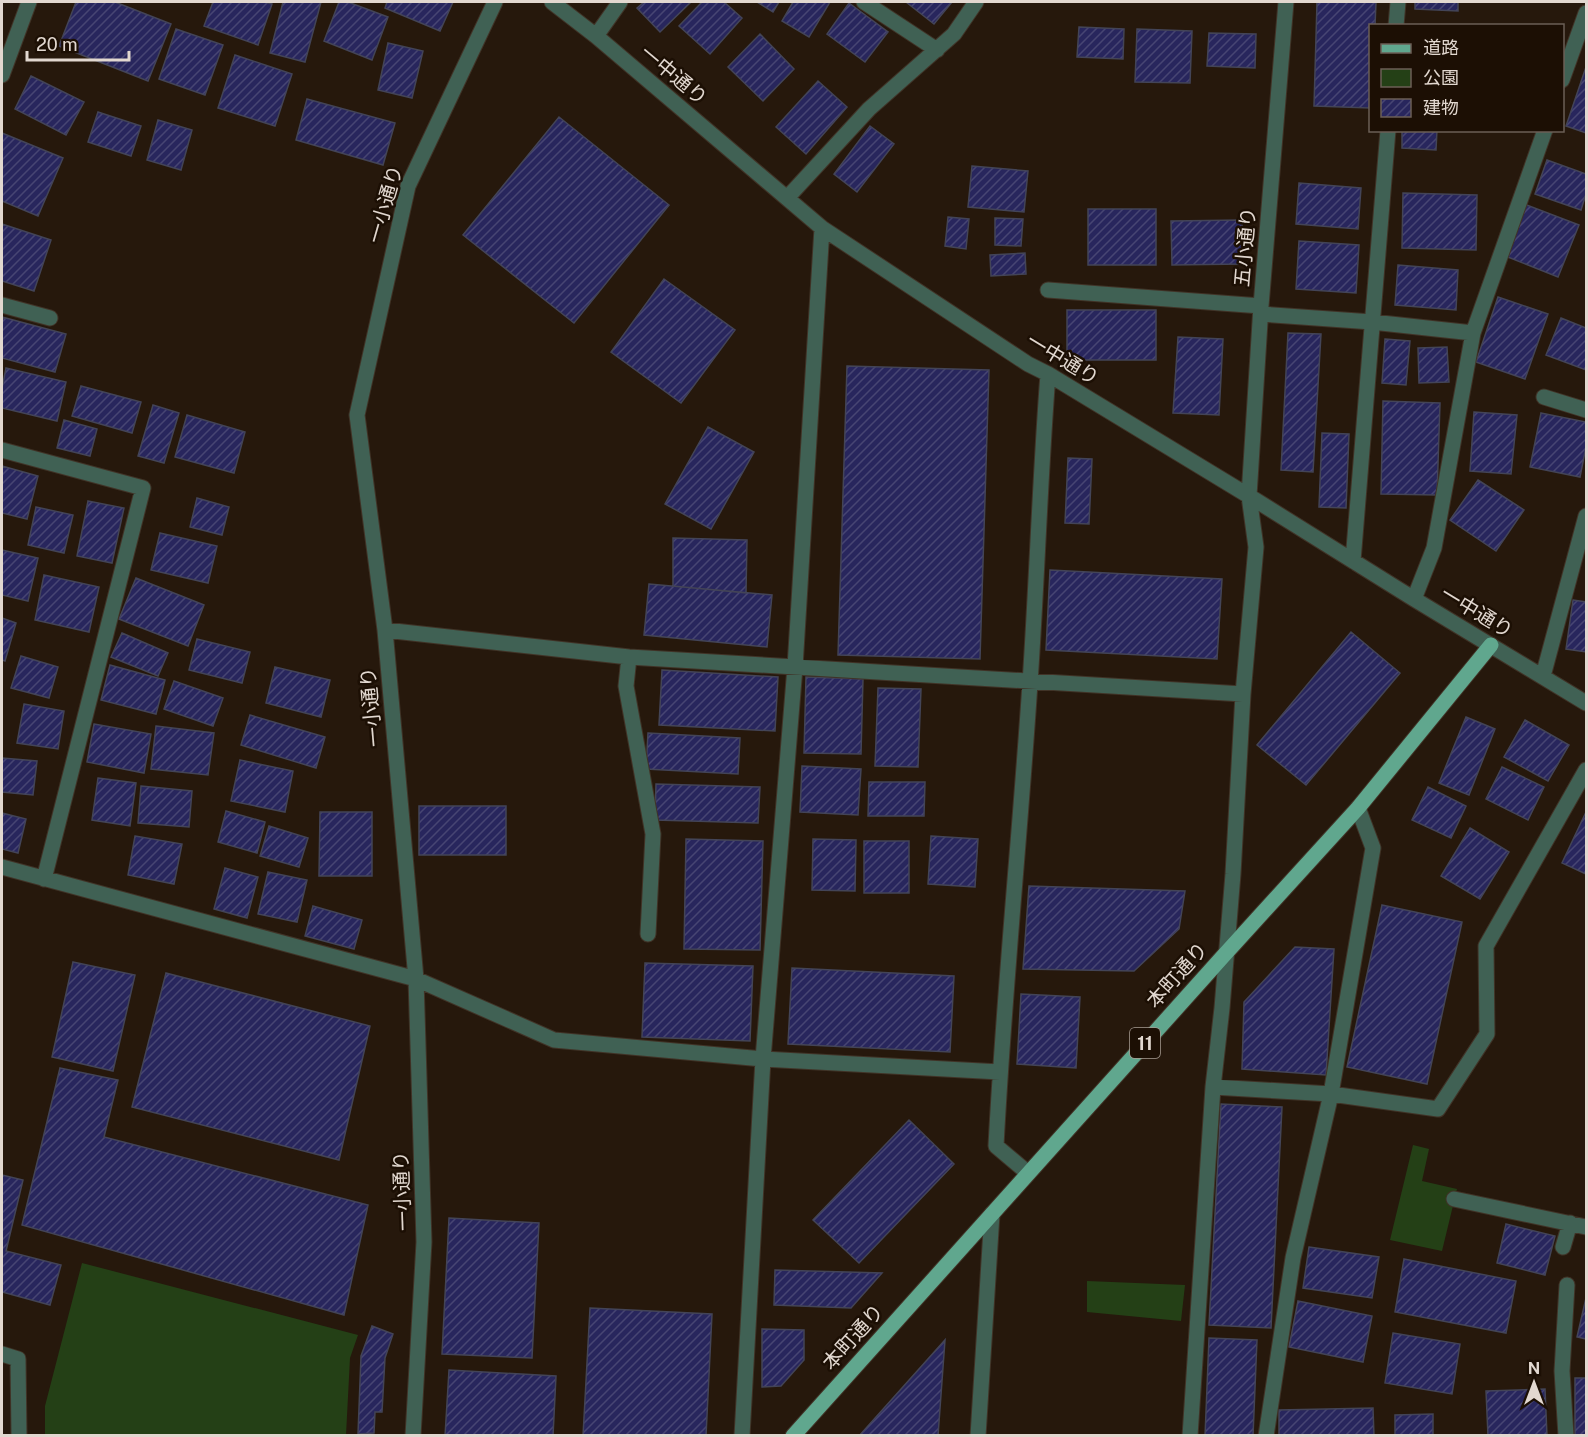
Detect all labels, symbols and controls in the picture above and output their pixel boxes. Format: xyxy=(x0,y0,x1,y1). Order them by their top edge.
scale bar xyxy=(27,24,129,62)
legend xyxy=(1369,24,1564,132)
text: 20 m xyxy=(36,34,78,55)
text: 道路 xyxy=(1423,37,1459,58)
street label: 一中通り xyxy=(636,40,712,110)
text: 公園 xyxy=(1423,67,1459,88)
text: 建物 xyxy=(1423,97,1459,118)
street label: 一小通り xyxy=(362,162,408,246)
street label: 五小通り xyxy=(1230,206,1260,288)
street label: 一中通り xyxy=(1023,328,1103,390)
street label: 一中通り xyxy=(1437,581,1517,643)
street label: 一小通り xyxy=(356,666,386,748)
street label: 本町通り xyxy=(1141,937,1213,1013)
road number: 11 xyxy=(1130,1028,1160,1058)
street label: 一小通り xyxy=(389,1151,415,1231)
street label: 本町通り xyxy=(817,1299,889,1375)
north arrow xyxy=(1504,1353,1564,1413)
text: N xyxy=(1528,1359,1540,1378)

